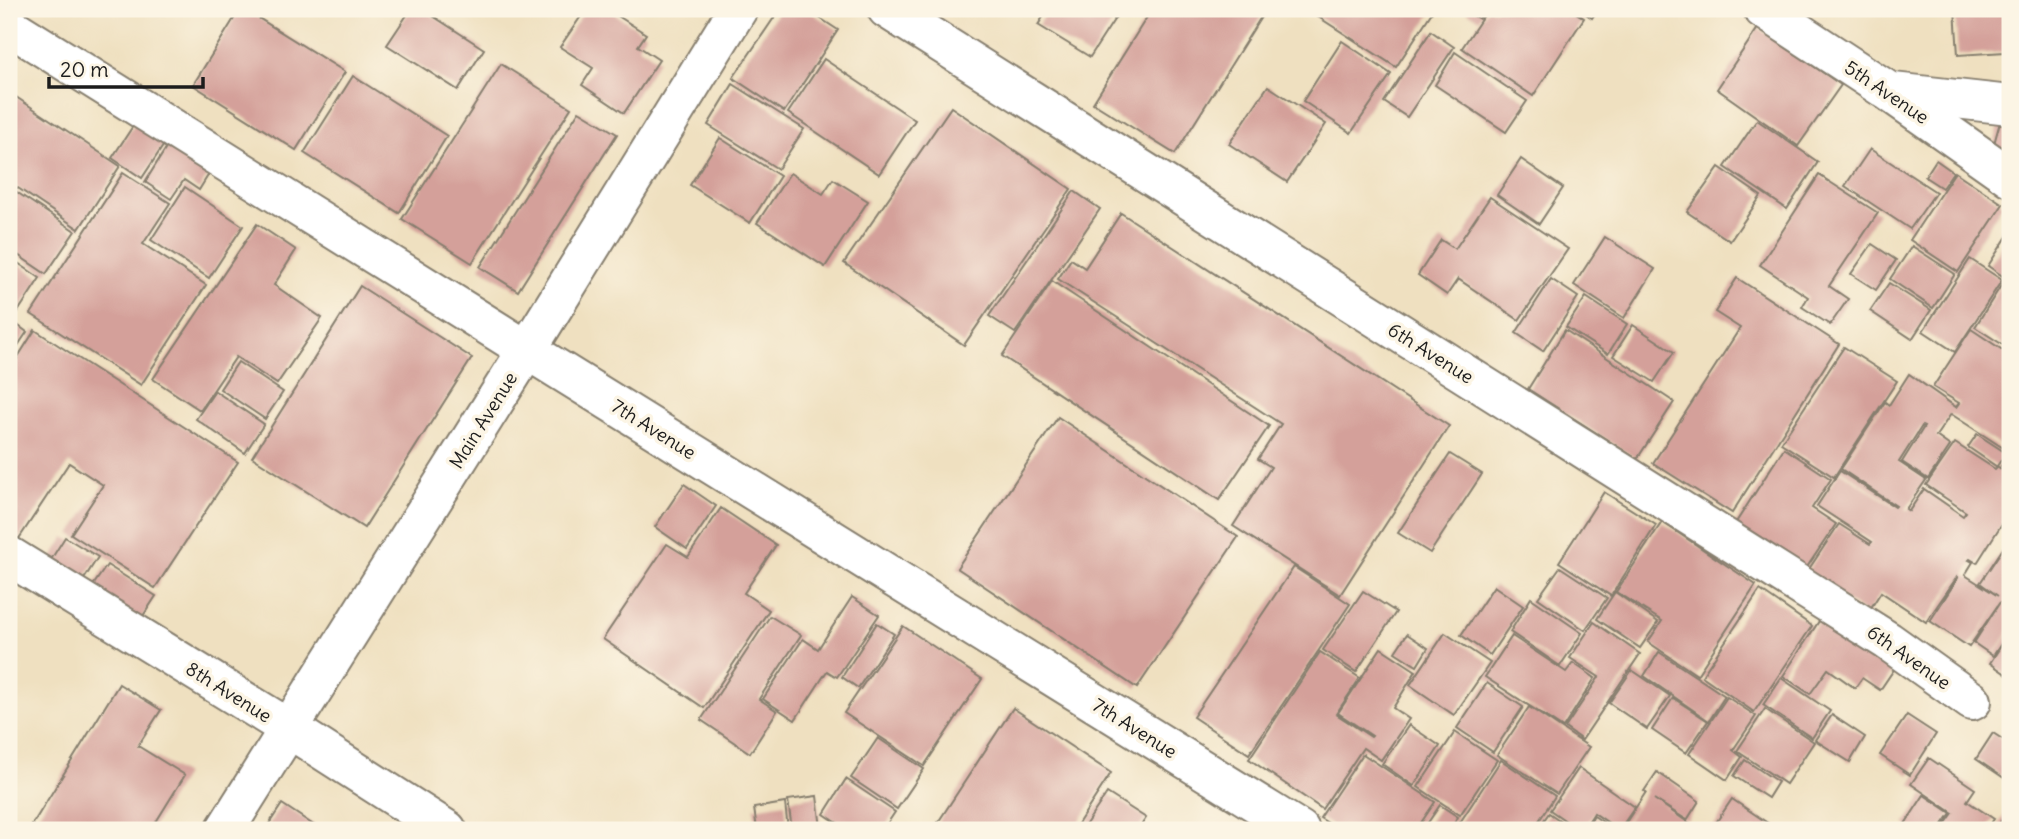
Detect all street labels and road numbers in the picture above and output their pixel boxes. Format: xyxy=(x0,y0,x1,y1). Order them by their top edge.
street label: 5th Avenue xyxy=(1840,55,1934,129)
street label: 6th Avenue xyxy=(1384,317,1478,389)
street label: Main Avenue xyxy=(444,367,522,473)
street label: 7th Avenue xyxy=(607,394,701,464)
street label: 6th Avenue xyxy=(1863,619,1955,695)
street label: 8th Avenue xyxy=(182,656,276,728)
street label: 7th Avenue xyxy=(1088,693,1182,763)

